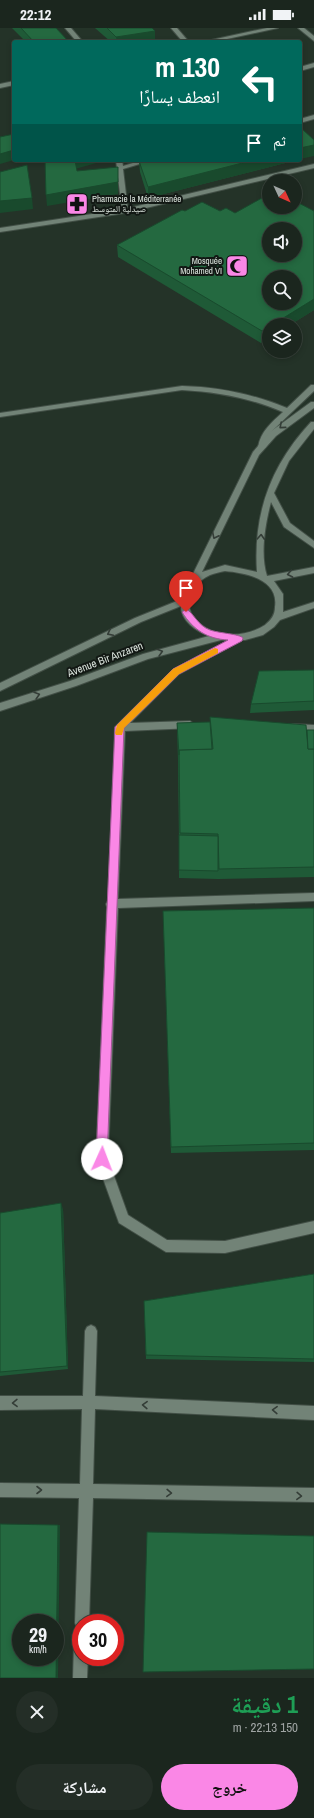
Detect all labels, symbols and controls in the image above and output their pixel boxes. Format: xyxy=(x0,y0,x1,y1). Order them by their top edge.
text: 22:12 xyxy=(20,4,51,25)
text: 130 m xyxy=(155,48,220,86)
icon: left xyxy=(234,56,286,108)
text: انعطف يسارًا xyxy=(139,84,220,109)
text: ثم xyxy=(273,130,286,151)
icon: arrive xyxy=(243,132,265,154)
north arrow xyxy=(262,174,302,214)
map controls xyxy=(262,174,302,358)
pharmacy icon: Pharmacie la Méditerranée صيدلية المتوسط xyxy=(64,191,90,217)
place label: Pharmacie la Méditerranée صيدلية المتوسط xyxy=(92,193,181,215)
button: sound xyxy=(262,222,302,262)
mosque icon: Mosquée Mohamed VI xyxy=(224,253,250,279)
place label: Mosquée Mohamed VI xyxy=(180,255,222,277)
button: search xyxy=(262,270,302,310)
button: layers xyxy=(262,318,302,358)
one-way arrow xyxy=(279,422,287,429)
one-way arrow xyxy=(212,532,220,540)
one-way arrow xyxy=(257,534,265,540)
one-way arrow xyxy=(287,569,293,577)
pin xyxy=(169,571,203,612)
icon: arrive xyxy=(175,577,197,599)
one-way arrow xyxy=(107,629,115,636)
street label: Avenue Bir Anzaren xyxy=(64,638,145,680)
one-way arrow xyxy=(156,648,163,657)
one-way arrow xyxy=(34,691,41,700)
position arrow xyxy=(81,1138,123,1180)
one-way arrow xyxy=(12,1399,18,1407)
one-way arrow xyxy=(142,1400,148,1409)
one-way arrow xyxy=(272,1406,278,1415)
one-way arrow xyxy=(36,1486,42,1494)
one-way arrow xyxy=(166,1489,172,1497)
one-way arrow xyxy=(296,1492,302,1500)
speed limit sign: 30 xyxy=(72,1614,124,1666)
text: 29 xyxy=(29,1621,47,1648)
text: km/h xyxy=(29,1643,47,1656)
text: 1 دقيقة xyxy=(231,1688,298,1720)
button: close xyxy=(16,1691,58,1733)
text: 150 m · 22:13 xyxy=(233,1719,298,1736)
button: مشاركة xyxy=(16,1764,153,1810)
button: خروج xyxy=(161,1764,298,1810)

